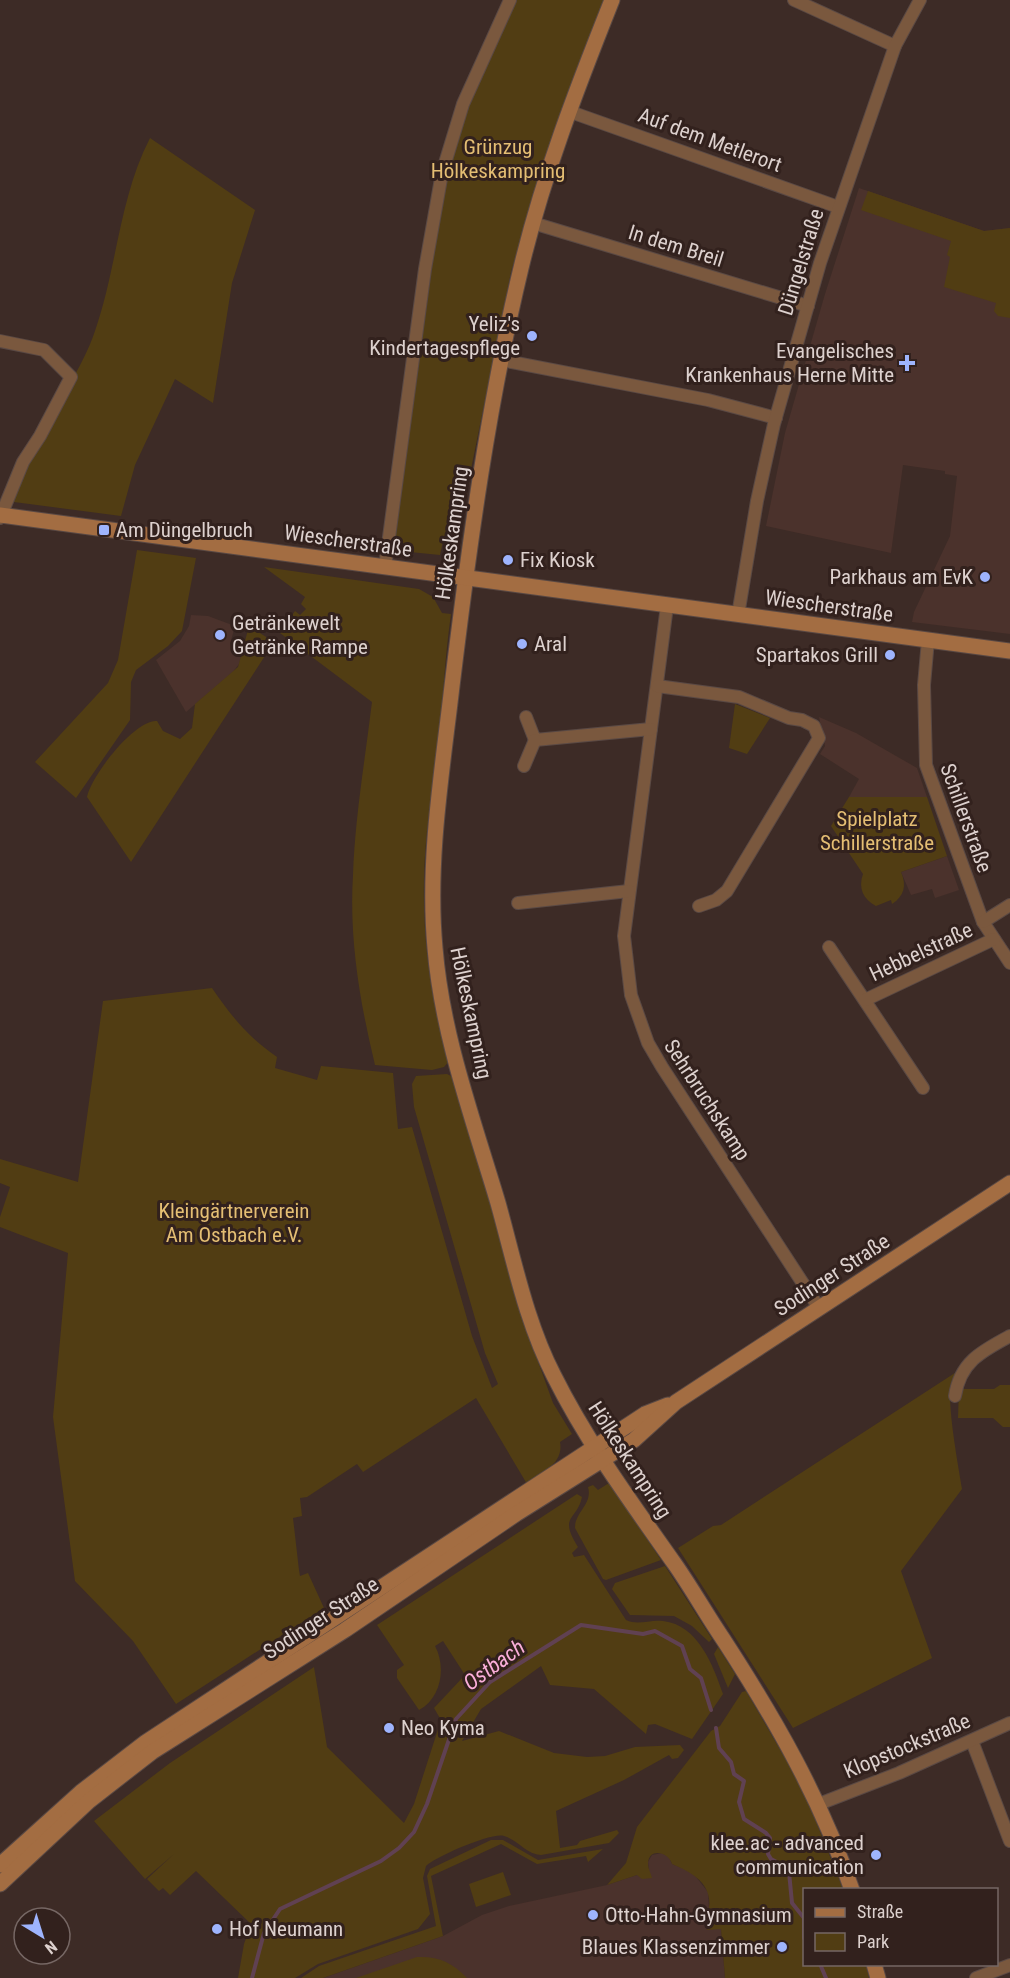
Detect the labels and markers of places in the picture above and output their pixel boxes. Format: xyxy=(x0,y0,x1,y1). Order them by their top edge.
place label: Yeliz's Kindertagespflege xyxy=(369,312,520,360)
marker: Yeliz's Kindertagespflege xyxy=(525,329,539,343)
place label: Evangelisches Krankenhaus Herne Mitte xyxy=(685,339,894,387)
marker: Evangelisches Krankenhaus Herne Mitte xyxy=(898,354,916,372)
place label: Am Düngelbruch xyxy=(116,518,253,542)
marker: Am Düngelbruch xyxy=(97,523,111,537)
place label: Fix Kiosk xyxy=(520,548,595,572)
marker: Fix Kiosk xyxy=(501,553,515,567)
place label: Parkhaus am EvK xyxy=(830,565,974,589)
marker: Parkhaus am EvK xyxy=(978,570,992,584)
place label: Getränkewelt Getränke Rampe xyxy=(232,611,368,659)
marker: Getränkewelt Getränke Rampe xyxy=(213,628,227,642)
place label: Aral xyxy=(534,632,567,656)
marker: Aral xyxy=(515,637,529,651)
place label: Spartakos Grill xyxy=(756,643,878,667)
marker: Spartakos Grill xyxy=(883,648,897,662)
place label: Neo Kyma xyxy=(401,1716,485,1740)
marker: Neo Kyma xyxy=(382,1721,396,1735)
place label: klee.ac - advanced communication xyxy=(710,1831,864,1879)
marker: klee.ac - advanced communication xyxy=(869,1848,883,1862)
place label: Otto-Hahn-Gymnasium xyxy=(605,1903,792,1927)
marker: Otto-Hahn-Gymnasium xyxy=(586,1908,600,1922)
place label: Hof Neumann xyxy=(229,1917,343,1941)
marker: Hof Neumann xyxy=(210,1922,224,1936)
place label: Blaues Klassenzimmer xyxy=(582,1935,770,1959)
marker: Blaues Klassenzimmer xyxy=(775,1940,789,1954)

